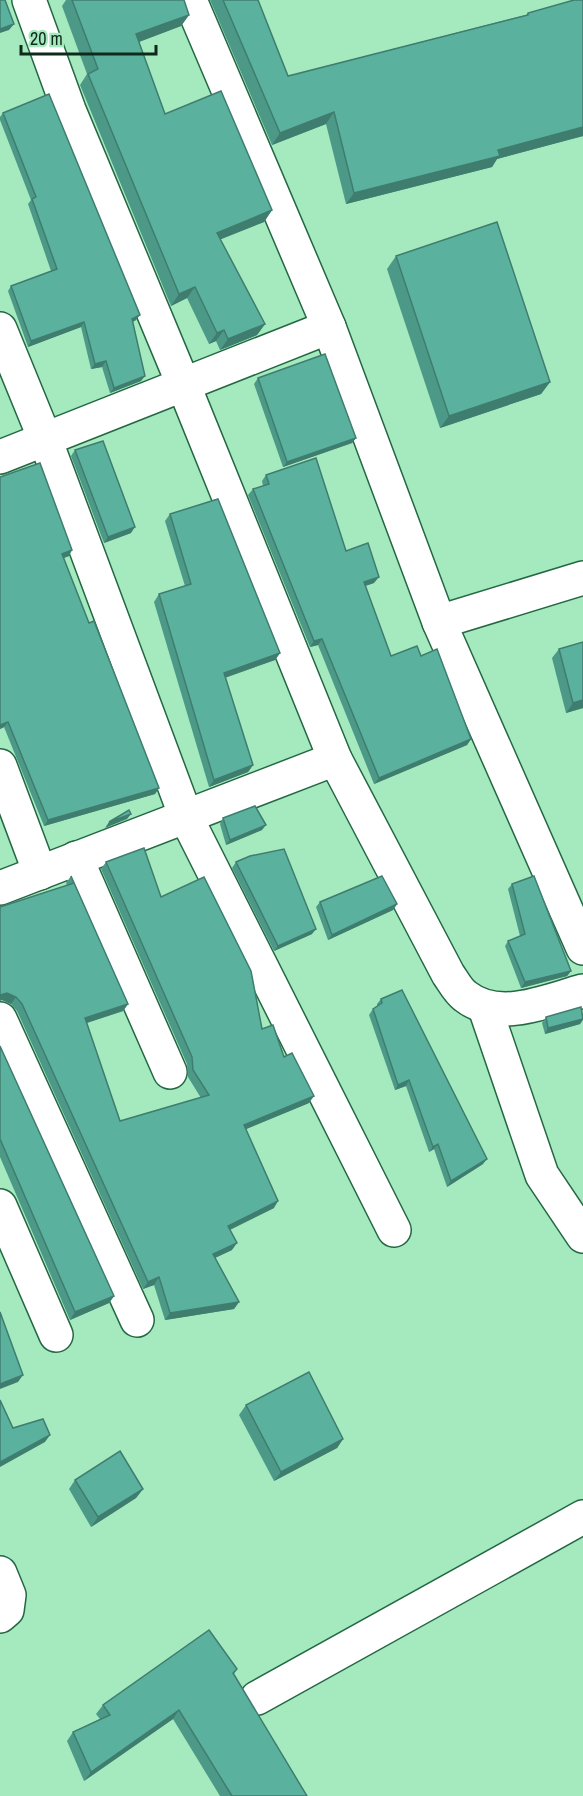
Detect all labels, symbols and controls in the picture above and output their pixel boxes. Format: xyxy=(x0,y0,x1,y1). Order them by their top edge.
scale bar xyxy=(21,18,156,56)
text: 20 m xyxy=(30,26,63,51)

